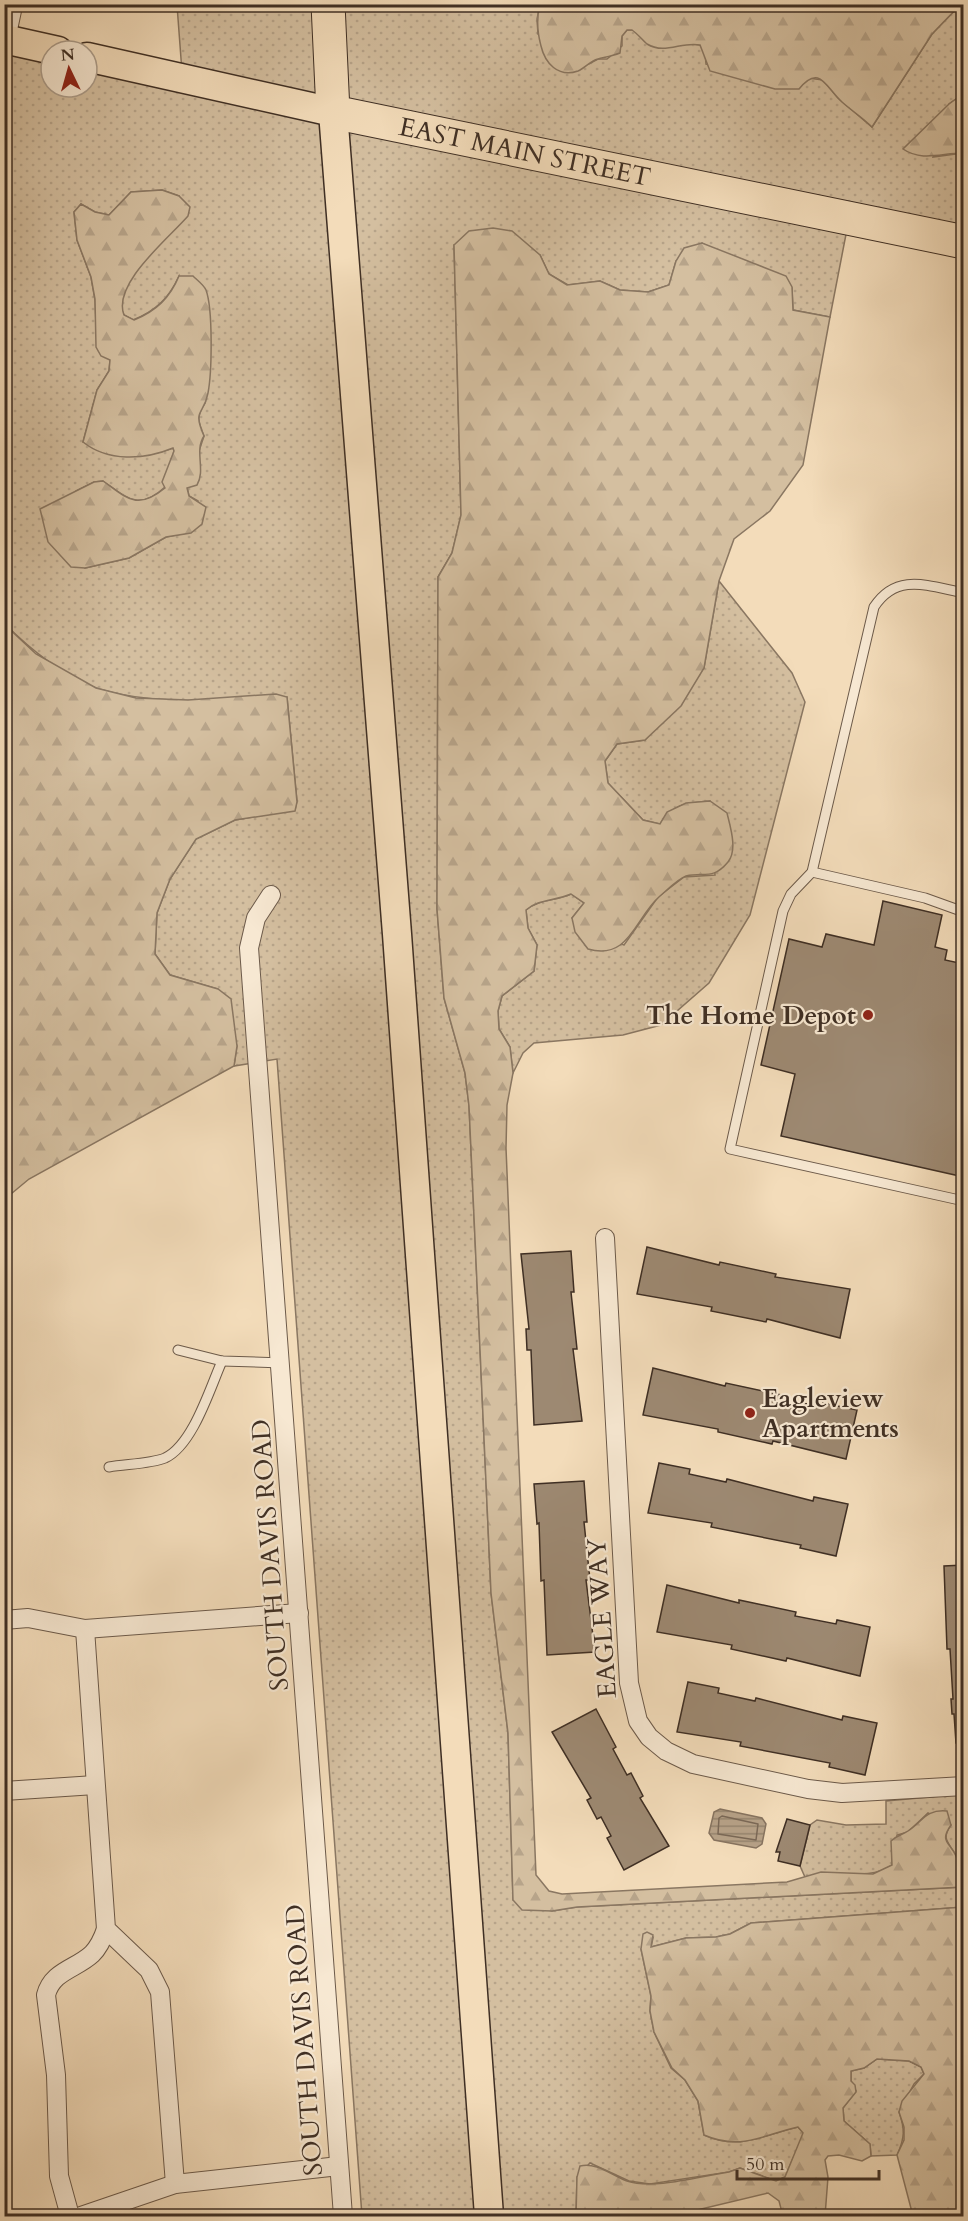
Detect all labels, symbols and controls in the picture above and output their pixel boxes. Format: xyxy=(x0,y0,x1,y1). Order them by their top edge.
north arrow xyxy=(39,39,99,99)
text: N xyxy=(60,43,76,67)
street label: EAST MAIN STREET xyxy=(396,109,654,194)
place label: The Home Depot xyxy=(646,998,856,1033)
marker: The Home Depot xyxy=(861,1008,875,1022)
place label: Eagleview Apartments xyxy=(762,1381,899,1446)
marker: Eagleview Apartments xyxy=(743,1406,757,1420)
street label: SOUTH DAVIS ROAD xyxy=(243,1418,297,1692)
street label: EAGLE WAY xyxy=(579,1536,625,1699)
street label: SOUTH DAVIS ROAD xyxy=(277,1903,331,2177)
scale bar xyxy=(737,2143,880,2181)
text: 50 m xyxy=(746,2152,785,2177)

